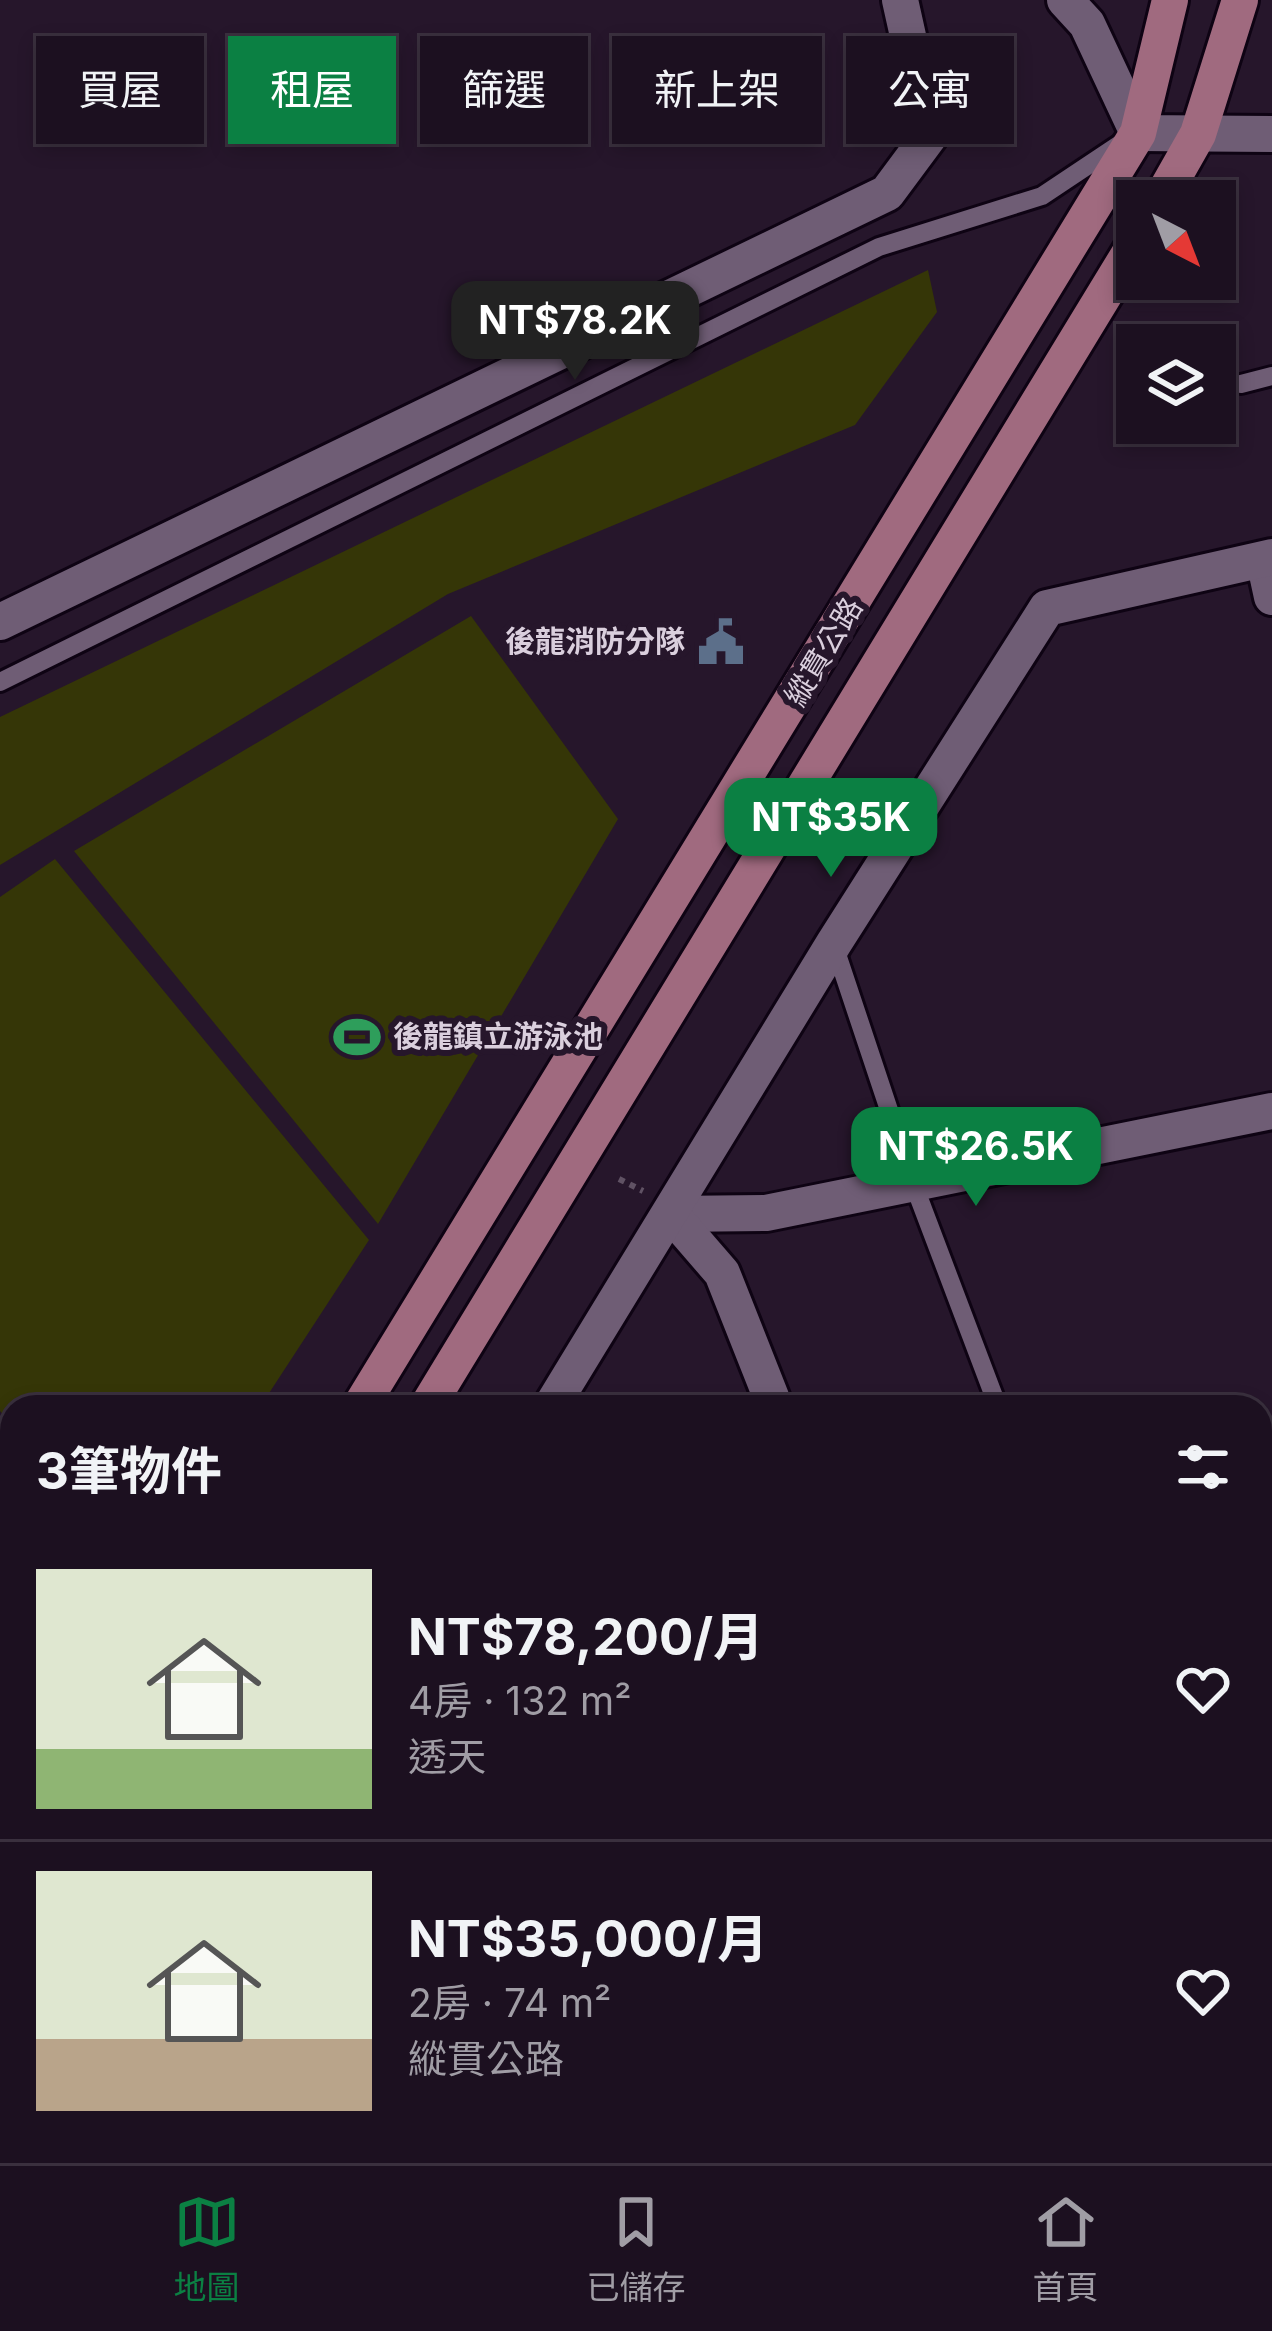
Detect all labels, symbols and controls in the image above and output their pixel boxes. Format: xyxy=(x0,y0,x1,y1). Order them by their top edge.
chip: 買屋 xyxy=(36,36,204,144)
chip: 租屋 xyxy=(228,36,396,144)
chip: 篩選 xyxy=(420,36,588,144)
chip: 新上架 xyxy=(612,36,822,144)
chip: 公寓 xyxy=(846,36,1014,144)
north arrow xyxy=(1116,180,1236,300)
map controls xyxy=(1116,180,1236,444)
pin: NT$78.2K xyxy=(451,281,699,383)
text: NT$78.2K xyxy=(478,296,672,343)
button: layers xyxy=(1116,324,1236,444)
street label: 縱貫公路 xyxy=(777,591,869,712)
public building icon: 後龍消防分隊 xyxy=(696,617,746,667)
place label: 後龍消防分隊 xyxy=(505,623,685,659)
pin: NT$35K xyxy=(733,778,929,880)
text: NT$35K xyxy=(751,793,911,840)
sports icon: 後龍鎮立游泳池 xyxy=(332,1012,382,1062)
place label: 後龍鎮立游泳池 xyxy=(393,1018,603,1054)
pin: NT$26.5K xyxy=(852,1107,1100,1209)
text: NT$26.5K xyxy=(878,1122,1074,1169)
icon: filters xyxy=(1170,1434,1236,1500)
text: 3筆物件 xyxy=(36,1440,222,1501)
text: NT$78,200/月 xyxy=(408,1606,764,1667)
icon: home xyxy=(132,1617,276,1761)
icon: heart xyxy=(1170,1656,1236,1722)
text: 4房 · 132 m² xyxy=(408,1677,631,1724)
text: 透天 xyxy=(408,1733,486,1780)
text: NT$35,000/月 xyxy=(408,1908,768,1969)
icon: home xyxy=(132,1919,276,2063)
icon: heart xyxy=(1170,1958,1236,2024)
text: 2房 · 74 m² xyxy=(408,1979,611,2026)
text: 縱貫公路 xyxy=(408,2035,564,2082)
tab: 地圖 xyxy=(174,2189,240,2309)
tab: 已儲存 xyxy=(587,2189,686,2309)
tab: 首頁 xyxy=(1033,2189,1099,2309)

